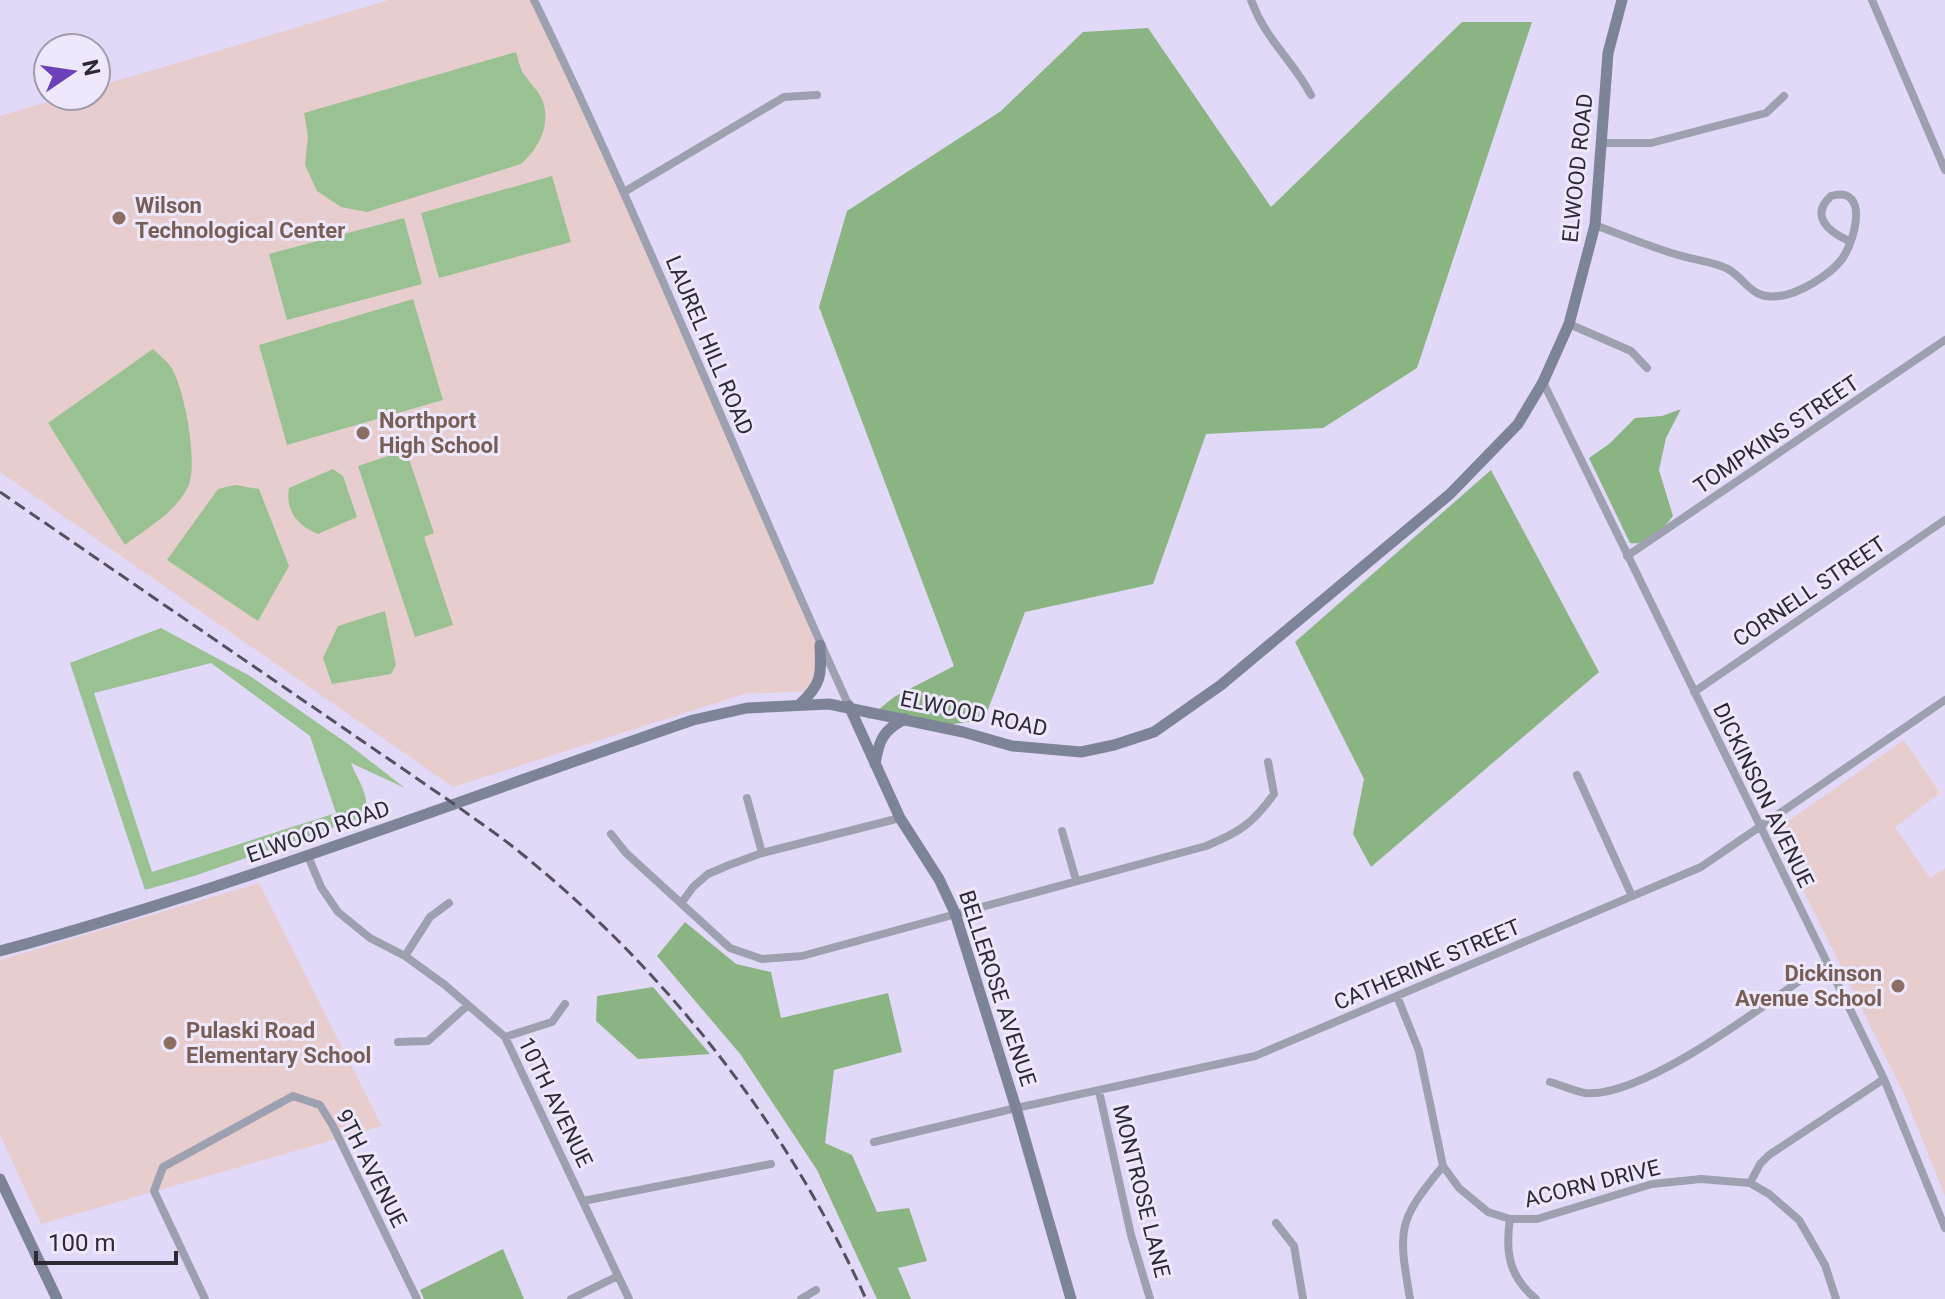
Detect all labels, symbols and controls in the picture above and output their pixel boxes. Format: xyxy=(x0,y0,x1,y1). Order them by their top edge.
north arrow xyxy=(32,32,112,112)
text: N xyxy=(77,57,105,78)
street label: ELWOOD ROAD xyxy=(1557,92,1598,244)
place label: Wilson Technological Center xyxy=(135,193,345,243)
marker: Wilson Technological Center xyxy=(110,209,128,227)
street label: LAUREL HILL ROAD xyxy=(661,252,759,438)
street label: TOMPKINS STREET xyxy=(1689,370,1863,499)
place label: Northport High School xyxy=(379,408,499,458)
marker: Northport High School xyxy=(354,424,372,442)
street label: CORNELL STREET xyxy=(1728,531,1890,652)
street label: ELWOOD ROAD xyxy=(898,686,1050,741)
street label: DICKINSON AVENUE xyxy=(1708,699,1819,891)
street label: ELWOOD ROAD xyxy=(243,795,393,868)
street label: BELLEROSE AVENUE xyxy=(954,887,1041,1089)
street label: CATHERINE STREET xyxy=(1330,914,1524,1015)
place label: Dickinson Avenue School xyxy=(1735,961,1882,1011)
marker: Dickinson Avenue School xyxy=(1889,977,1907,995)
place label: Pulaski Road Elementary School xyxy=(186,1018,371,1068)
street label: 10TH AVENUE xyxy=(513,1033,598,1171)
marker: Pulaski Road Elementary School xyxy=(161,1034,179,1052)
street label: MONTROSE LANE xyxy=(1108,1102,1175,1280)
street label: 9TH AVENUE xyxy=(331,1105,412,1231)
street label: ACORN DRIVE xyxy=(1522,1155,1663,1212)
scale bar xyxy=(36,1215,176,1265)
text: 100 m xyxy=(48,1229,115,1257)

